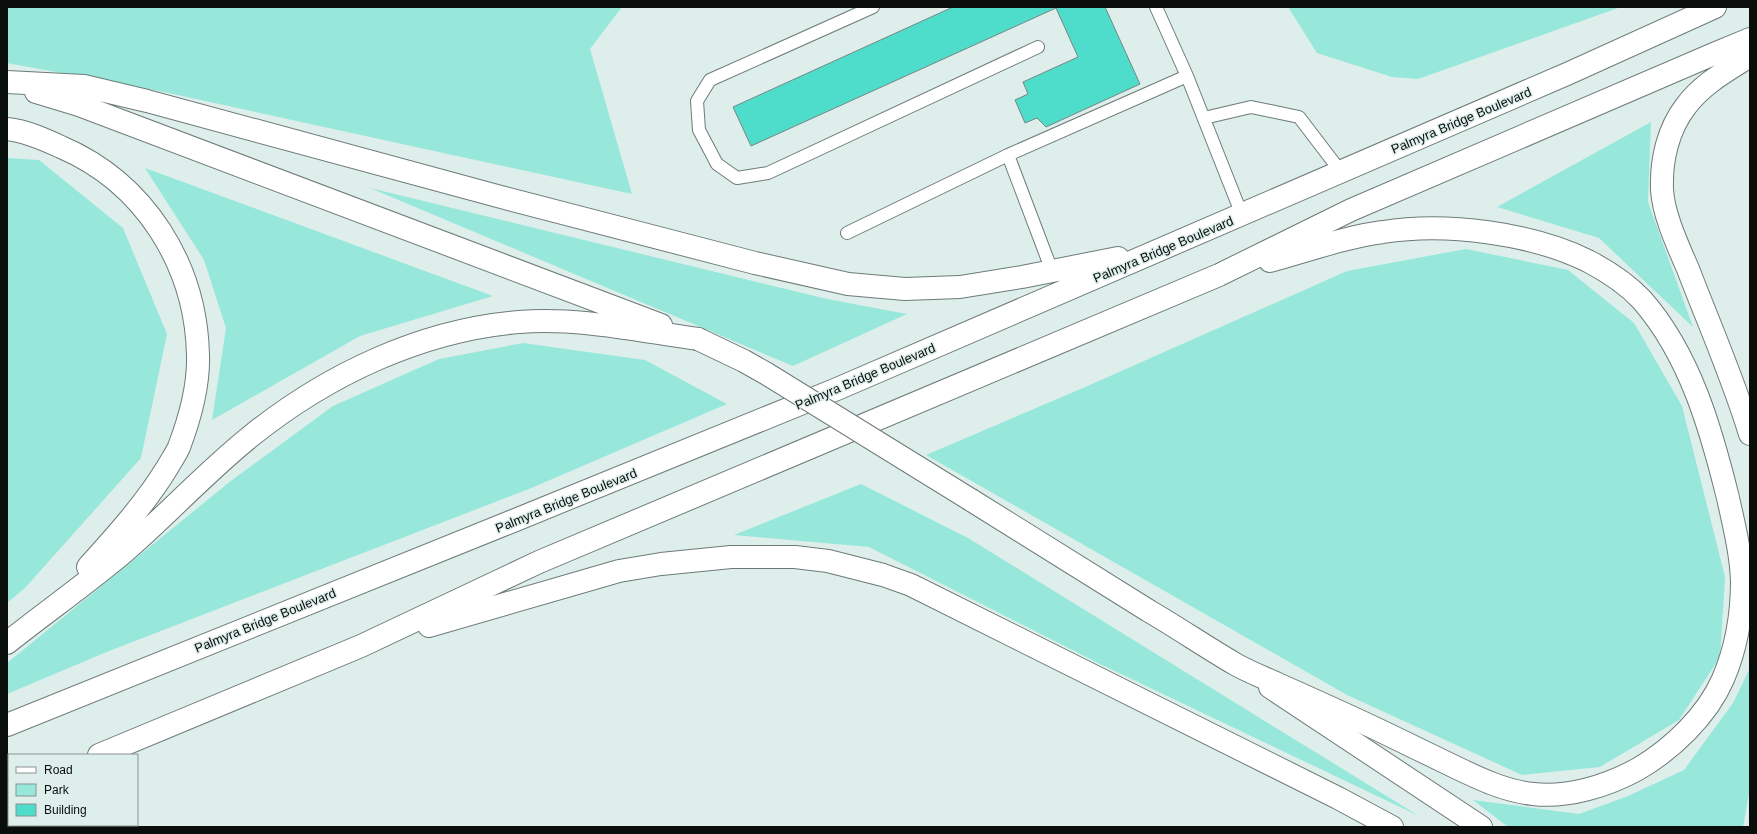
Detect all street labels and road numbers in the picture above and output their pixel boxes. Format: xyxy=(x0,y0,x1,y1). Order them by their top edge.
street label: Palmyra Bridge Boulevard xyxy=(1389,84,1534,157)
street label: Palmyra Bridge Boulevard xyxy=(1091,213,1236,286)
street label: Palmyra Bridge Boulevard xyxy=(793,340,938,413)
street label: Palmyra Bridge Boulevard xyxy=(493,465,639,536)
street label: Palmyra Bridge Boulevard xyxy=(192,585,338,656)

